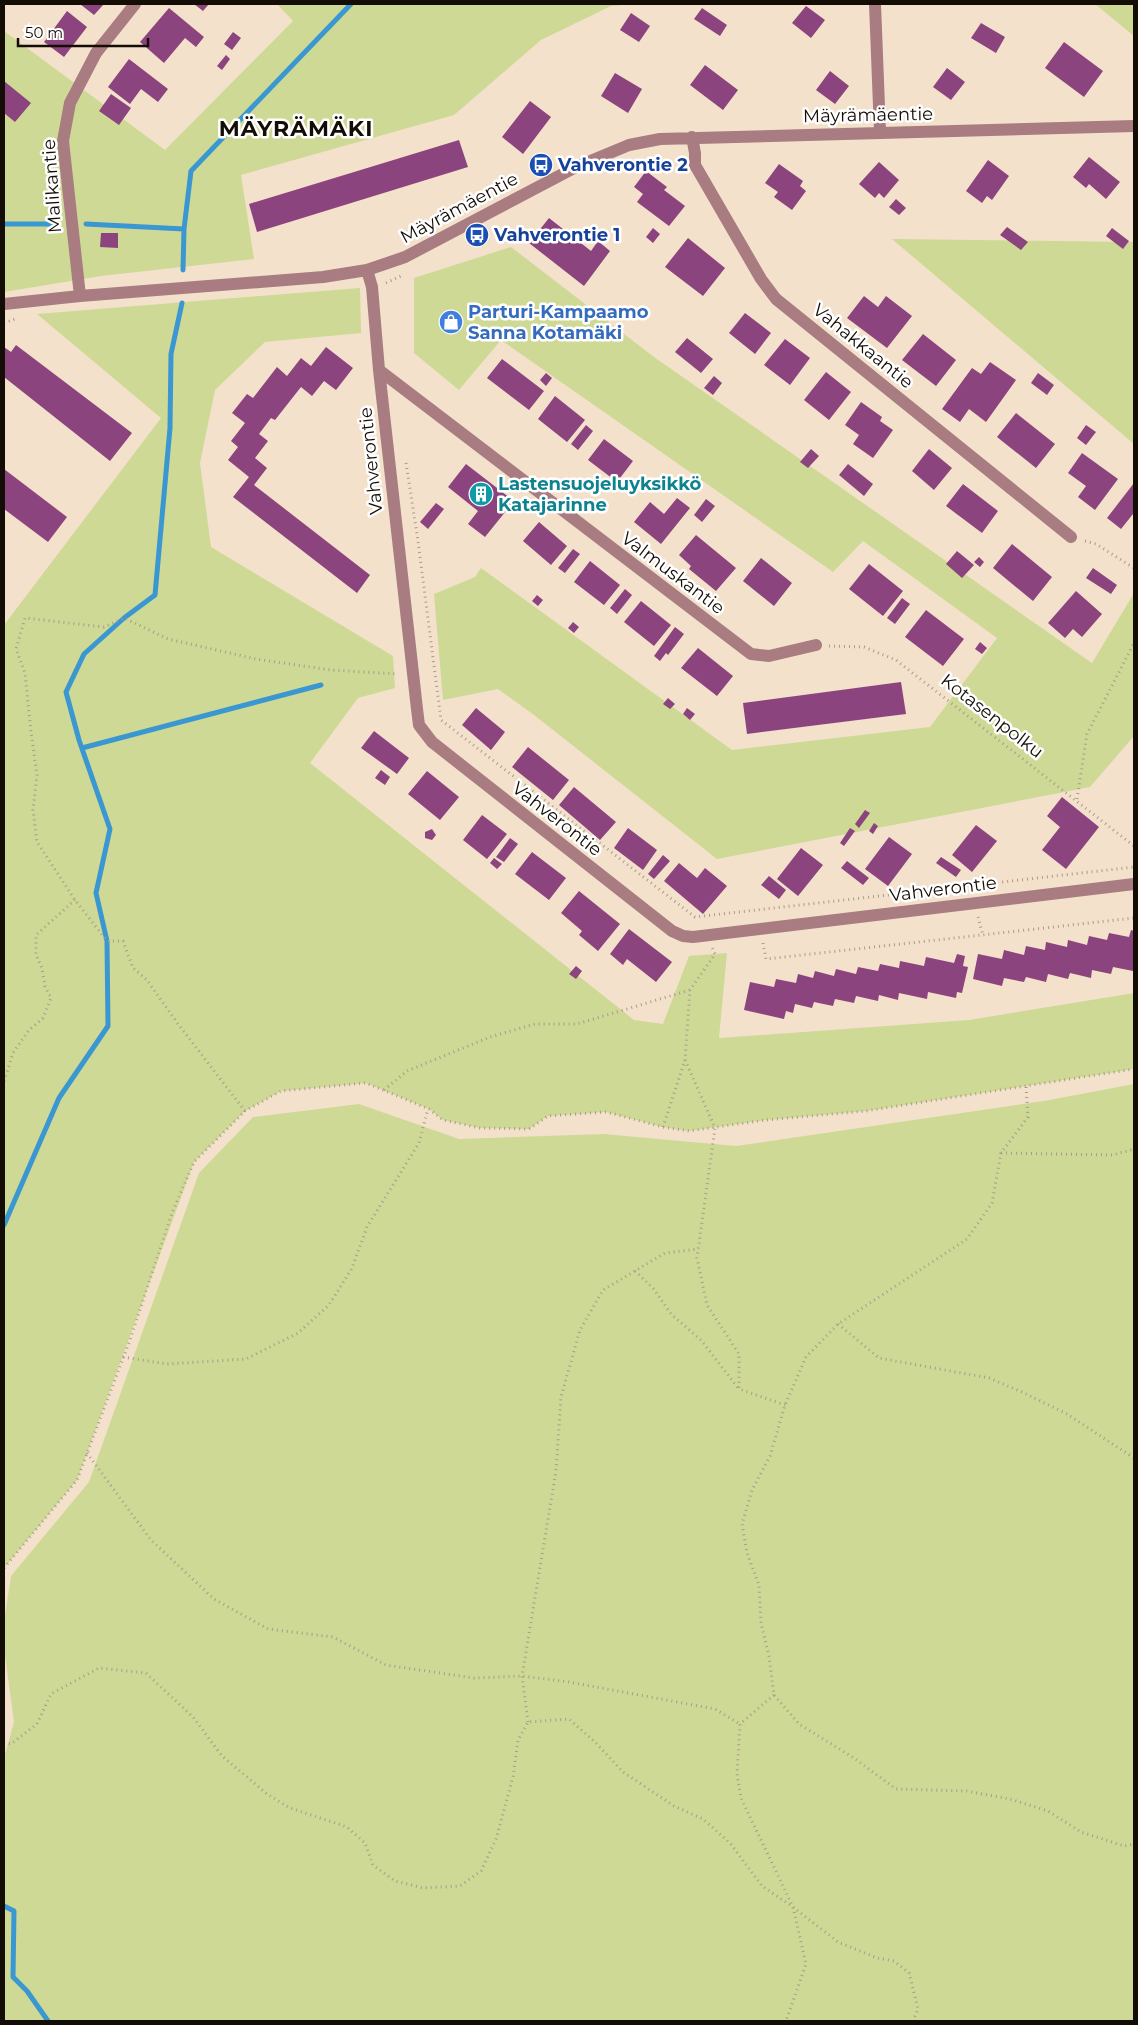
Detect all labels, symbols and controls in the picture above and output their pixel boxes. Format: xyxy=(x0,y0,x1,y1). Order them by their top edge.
scale bar xyxy=(18,15,148,47)
text: 50 m xyxy=(25,23,63,42)
street label: Mäyrämäentie xyxy=(803,103,933,127)
district label: MÄYRÄMÄKI xyxy=(219,115,373,142)
street label: Malikantie xyxy=(38,138,66,234)
bus stop icon: Vahverontie 2 xyxy=(528,152,554,178)
place label: Vahverontie 2 xyxy=(557,154,688,176)
street label: Mäyrämäentie xyxy=(396,168,522,248)
bus stop icon: Vahverontie 1 xyxy=(464,222,490,248)
place label: Vahverontie 1 xyxy=(493,224,620,246)
street label: Vahakkaantie xyxy=(808,299,918,393)
place label: Parturi-Kampaamo Sanna Kotamäki xyxy=(468,301,649,344)
shop icon: Parturi-Kampaamo Sanna Kotamäki xyxy=(438,309,464,335)
street label: Vahverontie xyxy=(354,406,388,516)
place label: Lastensuojeluyksikkö Katajarinne xyxy=(498,473,702,516)
building icon: Lastensuojeluyksikkö Katajarinne xyxy=(468,481,494,507)
street label: Valmuskantie xyxy=(617,527,729,619)
street label: Kotasenpolku xyxy=(936,669,1048,763)
street label: Vahverontie xyxy=(508,777,606,861)
street label: Vahverontie xyxy=(888,871,998,906)

